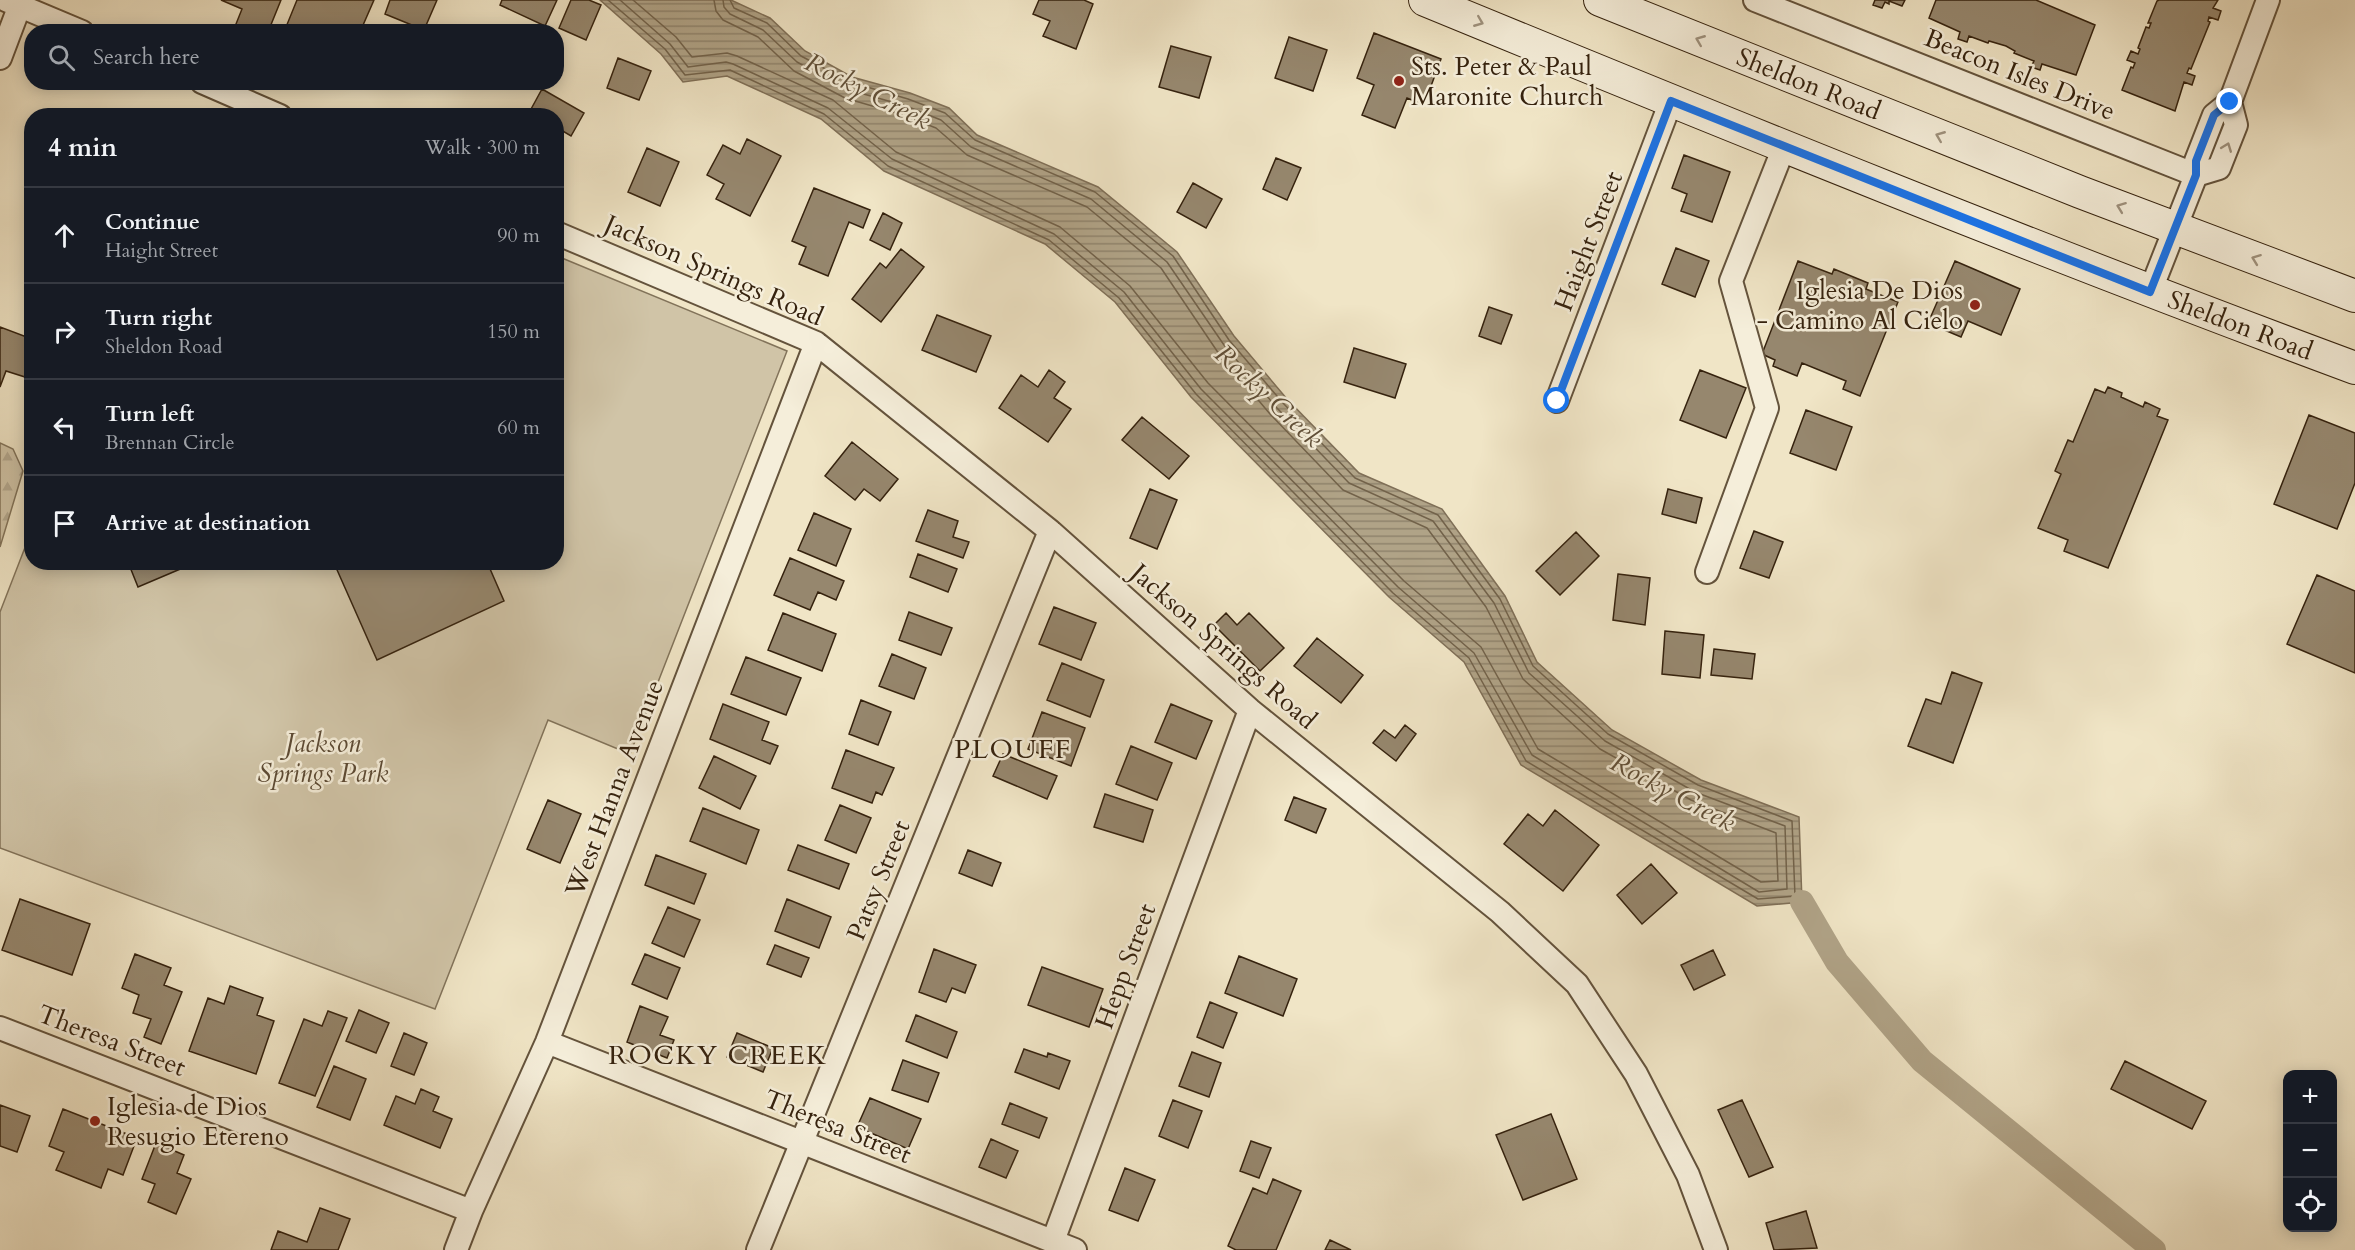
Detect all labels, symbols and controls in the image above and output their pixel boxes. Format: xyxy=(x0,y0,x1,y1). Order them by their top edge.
one-way arrow xyxy=(1473,15,1484,27)
street label: Beacon Isles Drive xyxy=(1919,20,2120,129)
search box xyxy=(24,24,564,90)
one-way arrow xyxy=(1695,35,1706,47)
street label: Sheldon Road xyxy=(1731,39,1886,129)
icon: search xyxy=(45,41,78,74)
text: Search here xyxy=(93,42,200,72)
water label: Rocky Creek xyxy=(798,44,938,139)
place label: Sts. Peter & Paul Maronite Church xyxy=(1411,49,1603,114)
marker: Sts. Peter & Paul Maronite Church xyxy=(1392,74,1406,88)
route end xyxy=(2216,88,2242,114)
text: 4 min xyxy=(48,130,117,165)
one-way arrow xyxy=(1935,130,1945,143)
text: Walk · 300 m xyxy=(425,134,540,161)
one-way arrow xyxy=(2220,142,2232,153)
street label: Haight Street xyxy=(1546,166,1631,316)
one-way arrow xyxy=(2116,202,2127,215)
street label: Jackson Springs Road xyxy=(595,205,829,335)
text: Continue xyxy=(105,207,200,237)
icon: ahead xyxy=(48,219,81,252)
text: 90 m xyxy=(497,222,540,249)
text: Haight Street xyxy=(105,237,218,264)
one-way arrow xyxy=(2251,254,2262,266)
place label: Iglesia De Dios - Camino Al Cielo xyxy=(1756,273,1963,338)
street label: Sheldon Road xyxy=(2163,282,2318,369)
marker: Iglesia De Dios - Camino Al Cielo xyxy=(1968,298,1982,312)
text: Turn right xyxy=(105,303,212,333)
icon: right xyxy=(48,315,81,348)
text: 150 m xyxy=(487,318,540,345)
text: Sheldon Road xyxy=(105,333,222,360)
water label: Rocky Creek xyxy=(1206,336,1332,457)
route start xyxy=(1543,387,1569,413)
text: Turn left xyxy=(105,399,194,429)
icon: left xyxy=(48,411,81,444)
text: 60 m xyxy=(497,414,540,441)
text: Brennan Circle xyxy=(105,429,235,456)
icon: arrive xyxy=(48,507,81,540)
text: Arrive at destination xyxy=(105,508,310,538)
street label: Jackson Springs Road xyxy=(1120,553,1324,737)
street label: West Hanna Avenue xyxy=(557,675,672,902)
park label: Jackson Springs Park xyxy=(258,726,389,791)
district label: PLOUFF xyxy=(954,731,1072,768)
water label: Rocky Creek xyxy=(1604,744,1742,841)
street label: Patsy Street xyxy=(838,815,918,946)
street label: Hepp Street xyxy=(1087,899,1164,1034)
street label: Theresa Street xyxy=(33,996,191,1085)
district label: ROCKY CREEK xyxy=(608,1037,828,1074)
map controls xyxy=(2283,1070,2337,1232)
button: + xyxy=(2283,1070,2337,1124)
street label: Theresa Street xyxy=(759,1081,917,1172)
place label: Iglesia de Dios Resugio Etereno xyxy=(107,1089,289,1154)
marker: Iglesia de Dios Resugio Etereno xyxy=(88,1114,102,1128)
button: − xyxy=(2283,1124,2337,1178)
button: locate xyxy=(2283,1178,2337,1232)

